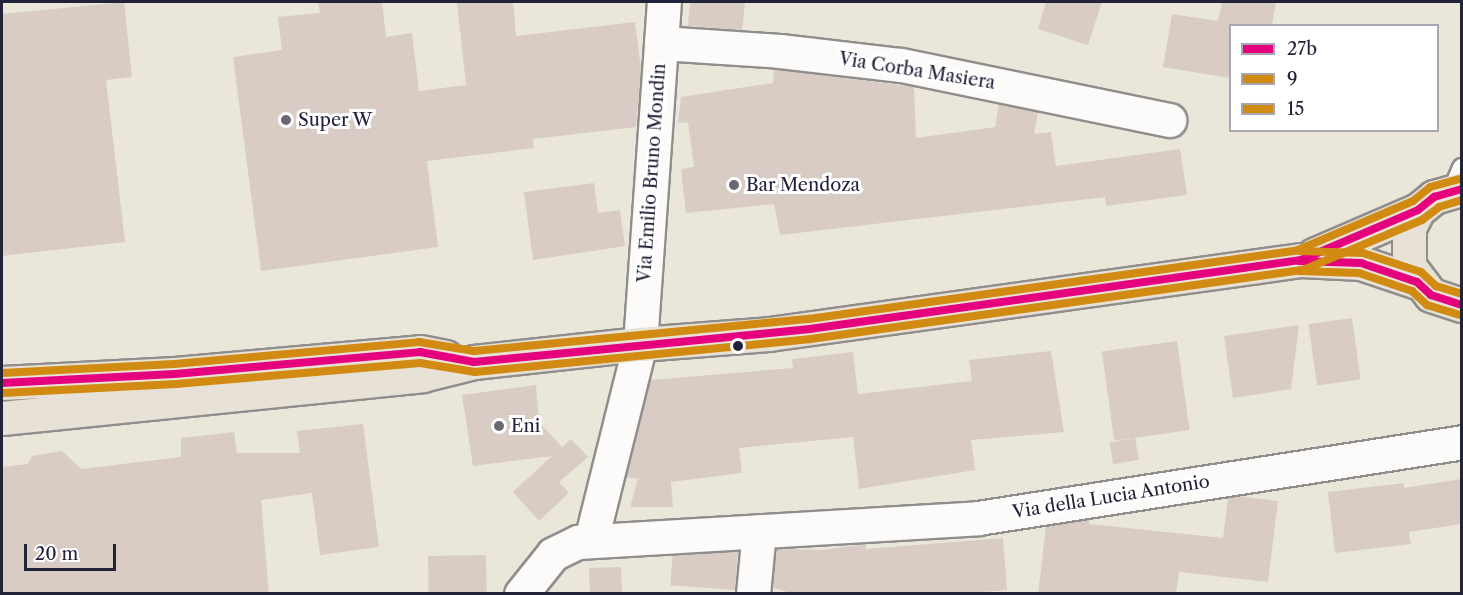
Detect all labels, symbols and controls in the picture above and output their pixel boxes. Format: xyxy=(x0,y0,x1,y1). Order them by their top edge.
legend xyxy=(1229,24,1439,132)
text: 27b xyxy=(1287,38,1317,60)
street label: Via Corba Masiera xyxy=(837,48,997,94)
street label: Via Emilio Bruno Mondin xyxy=(634,62,670,284)
text: 9 xyxy=(1287,68,1298,90)
text: 15 xyxy=(1287,98,1304,120)
place label: Super W xyxy=(298,109,373,131)
marker: Super W xyxy=(279,113,293,127)
place label: Bar Mendoza xyxy=(746,174,860,196)
marker: Bar Mendoza xyxy=(727,178,741,192)
unlabelled marker xyxy=(732,340,744,352)
place label: Eni xyxy=(511,415,540,437)
marker: Eni xyxy=(492,419,506,433)
street label: Via della Lucia Antonio xyxy=(1010,471,1212,523)
scale bar xyxy=(27,532,118,570)
text: 20 m xyxy=(35,543,78,565)

